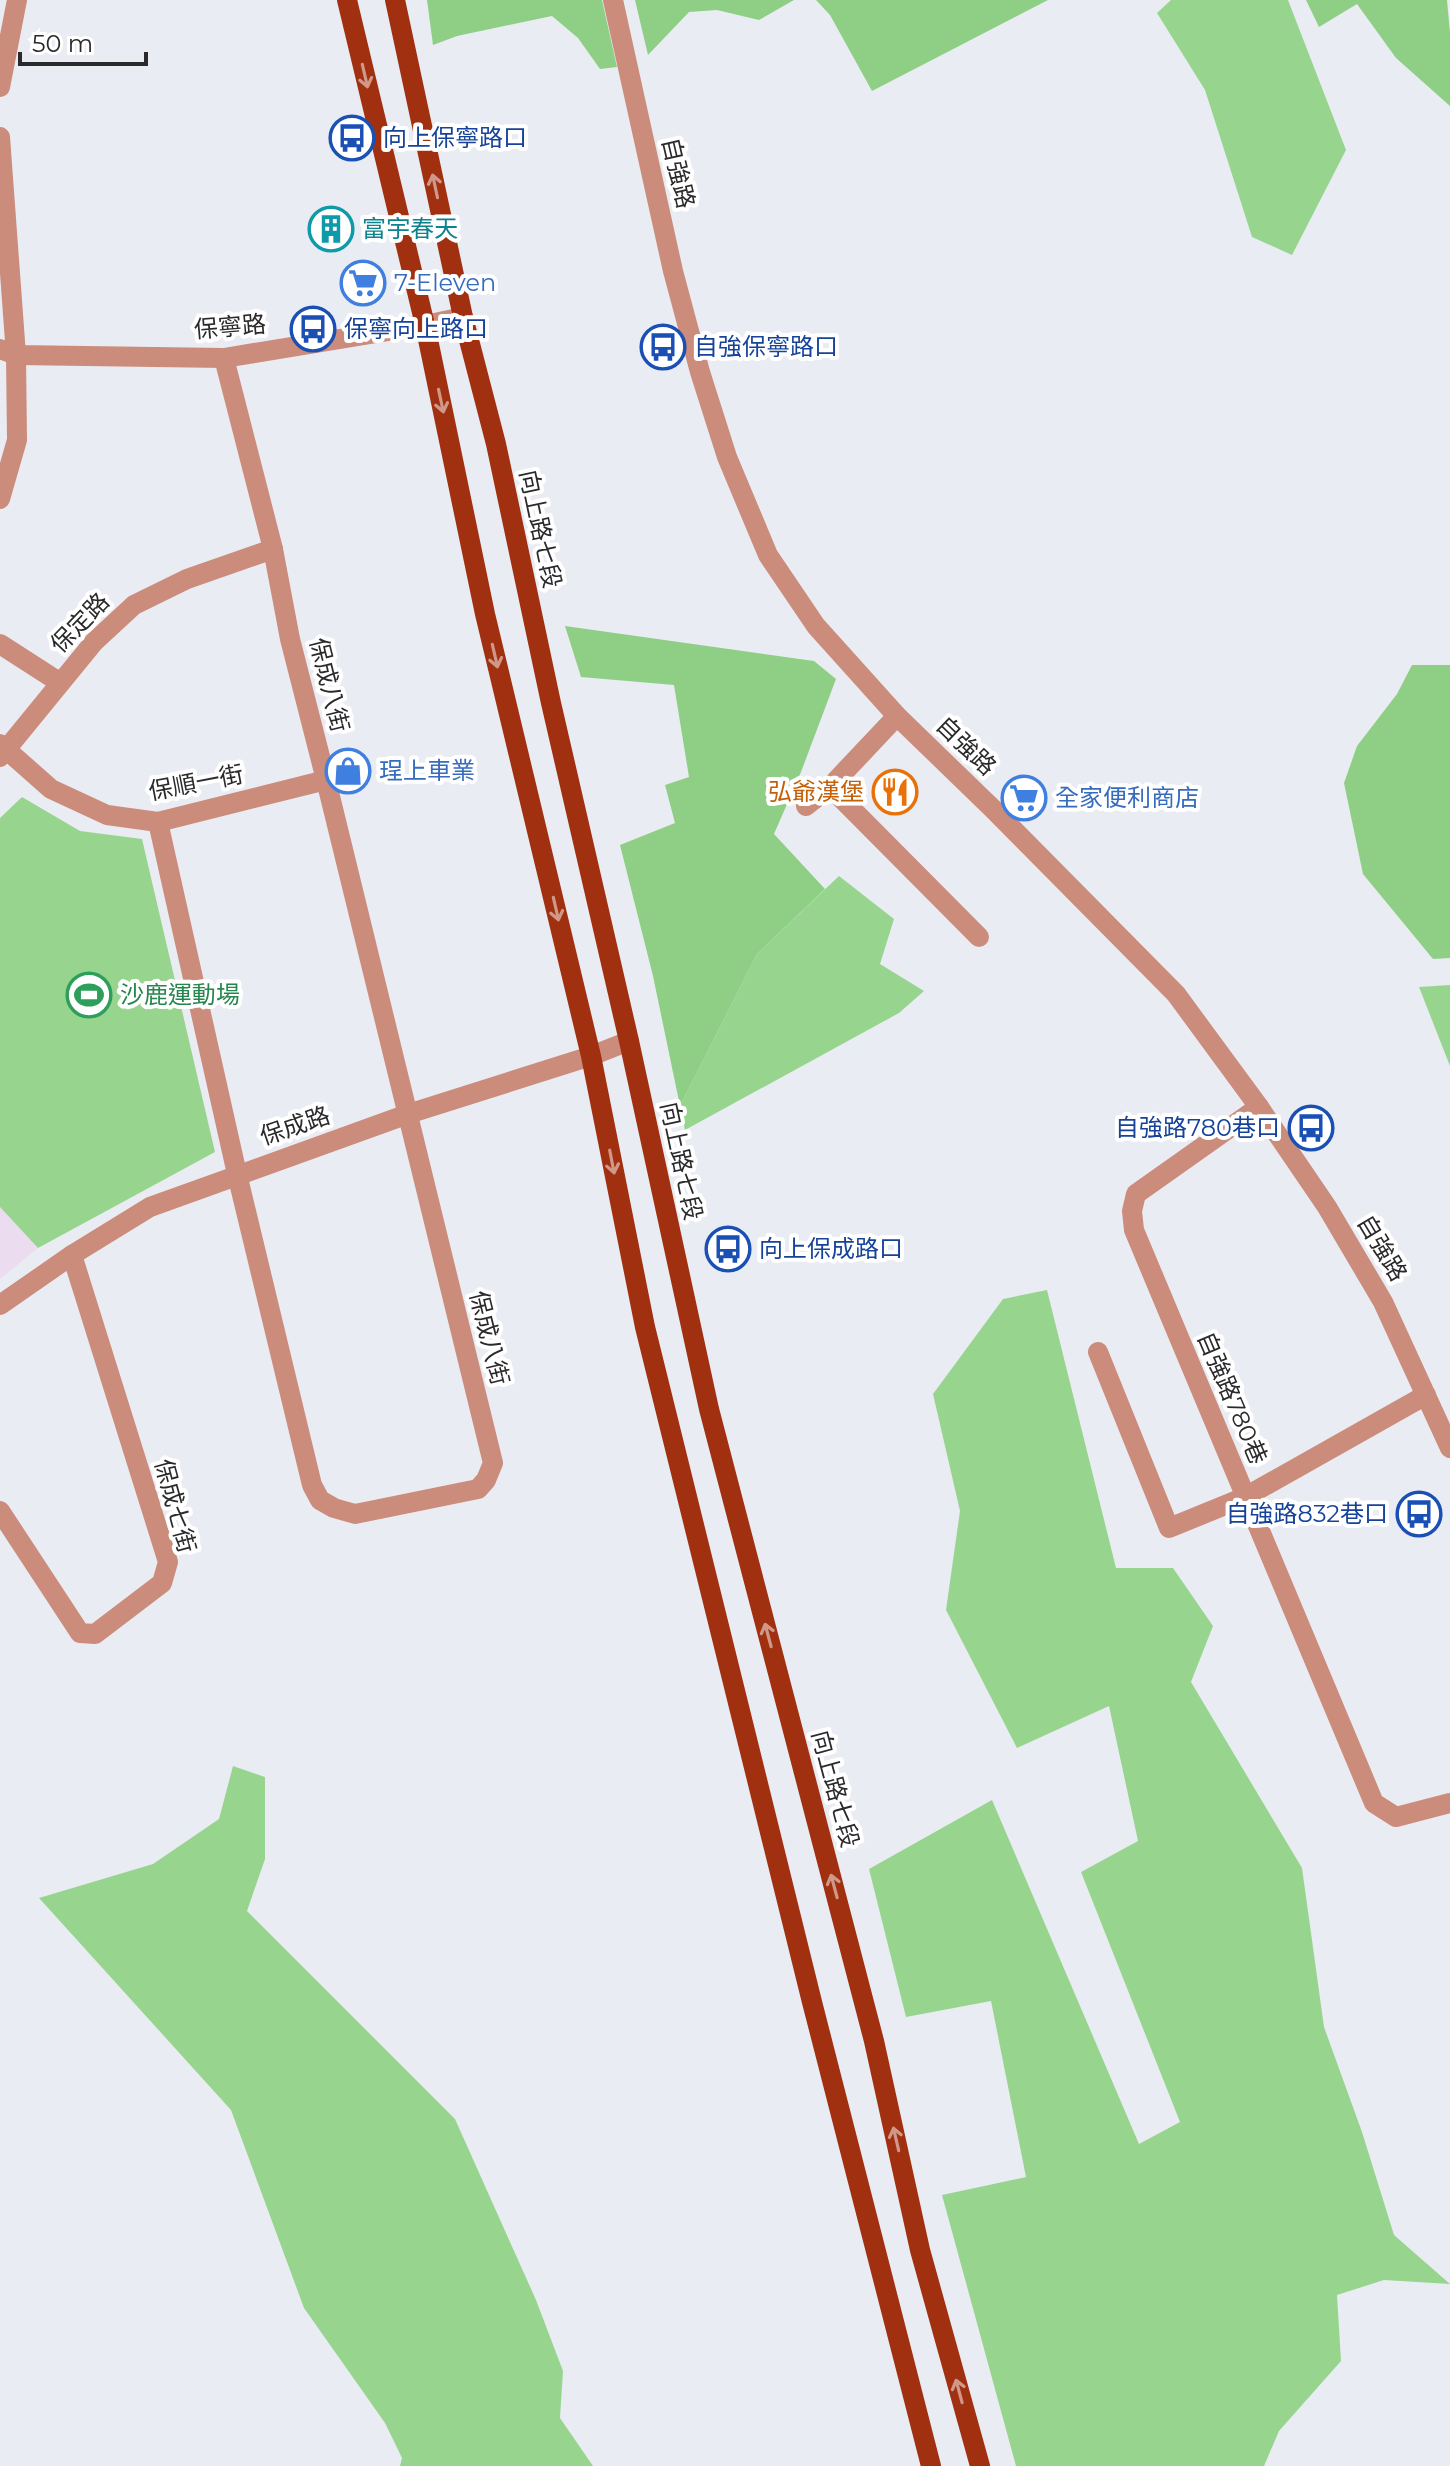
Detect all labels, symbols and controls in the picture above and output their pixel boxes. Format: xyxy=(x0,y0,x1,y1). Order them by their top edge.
scale bar xyxy=(20,16,146,66)
text: 50 m xyxy=(32,29,93,58)
one-way arrow xyxy=(358,63,373,88)
bus stop icon: 向上保寧路口 xyxy=(328,114,376,162)
place label: 向上保寧路口 xyxy=(383,123,527,152)
street label: 自強路 xyxy=(656,135,701,211)
one-way arrow xyxy=(427,173,442,199)
building icon: 富宇春天 xyxy=(307,205,355,253)
place label: 富宇春天 xyxy=(362,214,458,243)
supermarket icon: 7-Eleven xyxy=(339,259,387,307)
place label: 7-Eleven xyxy=(394,268,496,297)
bus stop icon: 保寧向上路口 xyxy=(289,305,337,353)
street label: 保寧路 xyxy=(193,309,267,344)
place label: 保寧向上路口 xyxy=(344,314,488,343)
bus stop icon: 自強保寧路口 xyxy=(639,323,687,371)
place label: 自強保寧路口 xyxy=(694,332,838,361)
one-way arrow xyxy=(434,388,449,414)
street label: 向上路七段 xyxy=(514,467,567,591)
street label: 保定路 xyxy=(44,587,115,659)
street label: 保成八街 xyxy=(304,635,355,735)
one-way arrow xyxy=(489,642,504,668)
street label: 自強路 xyxy=(930,710,1002,781)
shop icon: 珵上車業 xyxy=(324,747,372,795)
place label: 珵上車業 xyxy=(379,756,475,785)
street label: 保順一街 xyxy=(146,759,246,806)
restaurant icon: 弘爺漢堡 xyxy=(871,768,919,816)
supermarket icon: 全家便利商店 xyxy=(1000,774,1048,822)
place label: 弘爺漢堡 xyxy=(768,777,864,806)
place label: 全家便利商店 xyxy=(1055,783,1199,812)
one-way arrow xyxy=(549,895,564,921)
sports icon: 沙鹿運動場 xyxy=(65,971,113,1019)
place label: 沙鹿運動場 xyxy=(120,980,240,1009)
street label: 向上路七段 xyxy=(655,1099,708,1223)
street label: 保成路 xyxy=(256,1100,334,1151)
bus stop icon: 自強路780巷口 xyxy=(1287,1104,1335,1152)
place label: 自強路780巷口 xyxy=(1115,1113,1280,1142)
one-way arrow xyxy=(606,1149,621,1175)
street label: 自強路 xyxy=(1351,1209,1413,1286)
bus stop icon: 向上保成路口 xyxy=(704,1225,752,1273)
place label: 向上保成路口 xyxy=(759,1234,903,1263)
street label: 保成八街 xyxy=(464,1288,515,1388)
street label: 自強路780巷 xyxy=(1192,1327,1273,1468)
street label: 保成七街 xyxy=(149,1456,202,1556)
bus stop icon: 自強路832巷口 xyxy=(1395,1490,1443,1538)
place label: 自強路832巷口 xyxy=(1226,1499,1388,1528)
one-way arrow xyxy=(759,1622,774,1648)
street label: 向上路七段 xyxy=(806,1727,865,1851)
one-way arrow xyxy=(825,1874,840,1900)
one-way arrow xyxy=(888,2126,903,2152)
one-way arrow xyxy=(951,2378,966,2404)

